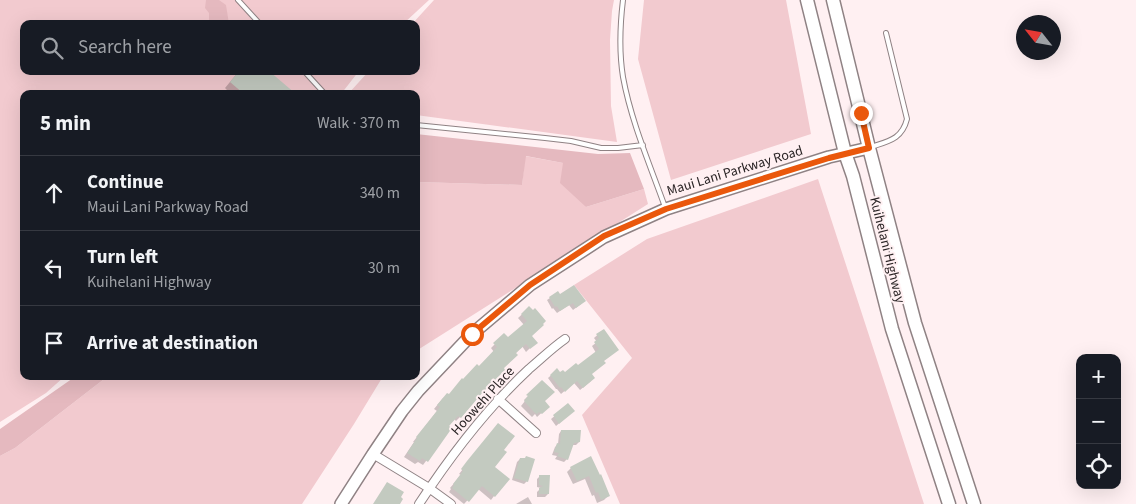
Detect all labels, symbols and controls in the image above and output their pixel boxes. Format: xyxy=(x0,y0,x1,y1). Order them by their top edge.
north arrow xyxy=(1016,15,1061,60)
search box xyxy=(20,20,420,75)
icon: search xyxy=(38,34,66,62)
text: Search here xyxy=(78,34,172,61)
route end xyxy=(850,102,873,125)
text: 5 min xyxy=(40,108,91,138)
text: Walk · 370 m xyxy=(317,112,400,134)
street label: Maui Lani Parkway Road xyxy=(664,141,806,201)
text: Continue xyxy=(87,169,164,196)
icon: ahead xyxy=(40,179,68,207)
text: 340 m xyxy=(360,182,400,204)
street label: Kuihelani Highway xyxy=(864,195,910,306)
text: Maui Lani Parkway Road xyxy=(87,196,249,218)
text: Turn left xyxy=(87,244,158,271)
icon: left xyxy=(40,254,68,282)
text: 30 m xyxy=(368,257,400,279)
text: Kuihelani Highway xyxy=(87,271,211,293)
route start xyxy=(461,323,484,346)
icon: arrive xyxy=(40,329,68,357)
text: Arrive at destination xyxy=(87,330,258,357)
map controls xyxy=(1076,354,1121,489)
button: + xyxy=(1076,354,1121,399)
street label: Hoowehi Place xyxy=(447,362,519,440)
button: − xyxy=(1076,399,1121,444)
button: locate xyxy=(1076,444,1121,489)

